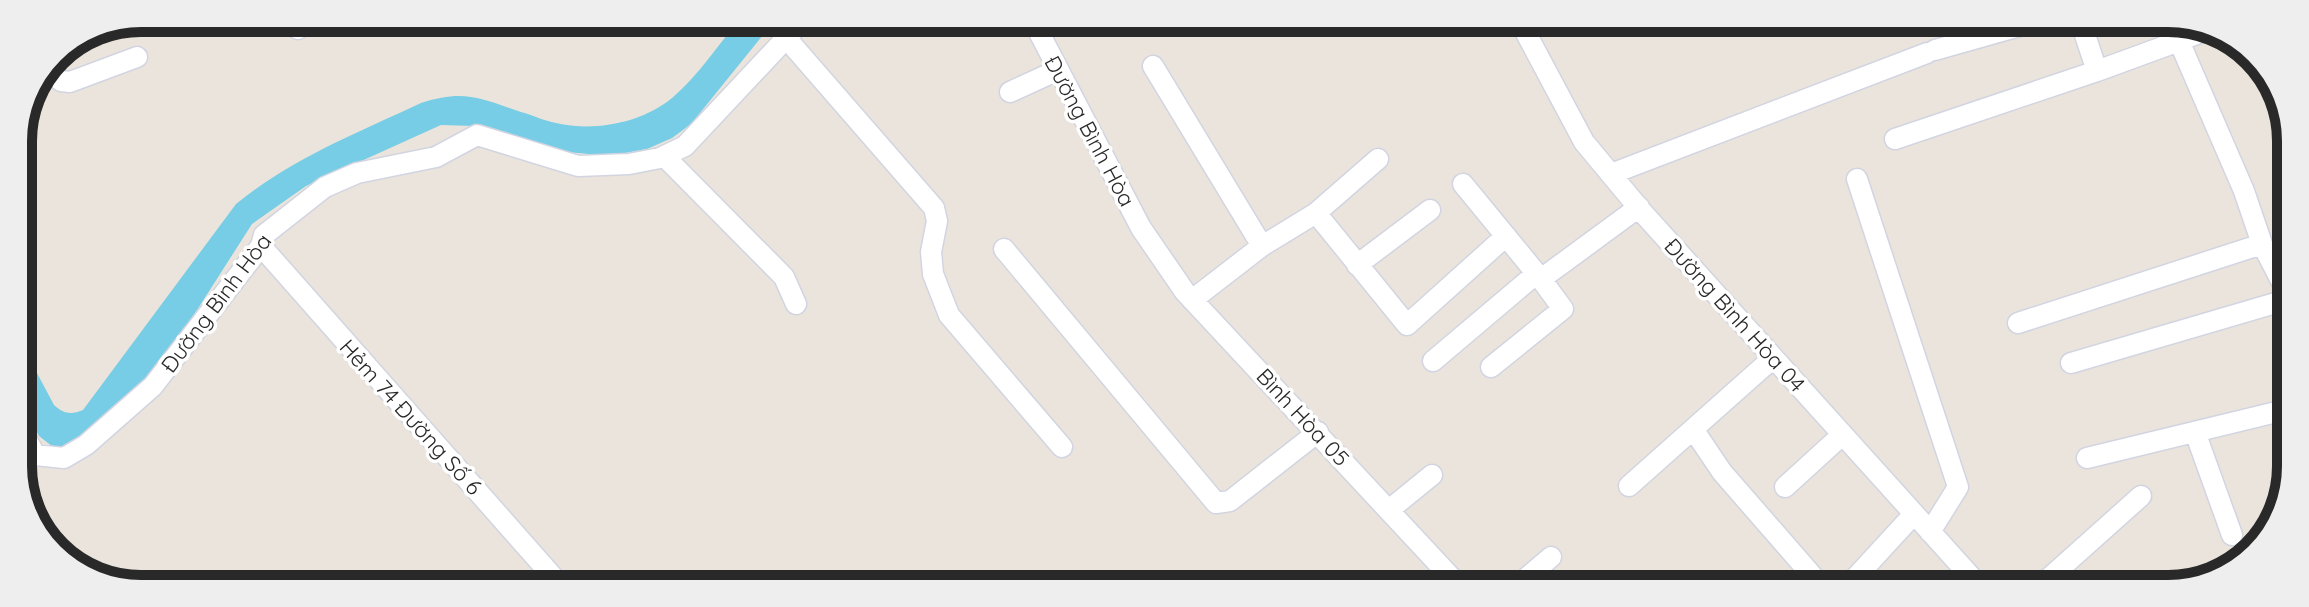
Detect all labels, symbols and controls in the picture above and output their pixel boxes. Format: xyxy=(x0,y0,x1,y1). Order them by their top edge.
street label: Đường Bình Hòa xyxy=(1038,51,1142,211)
street label: Đường Bình Hòa xyxy=(155,228,277,378)
street label: Đường Bình Hòa 04 xyxy=(1659,232,1811,398)
street label: Hẻm 74 Đường Số 6 xyxy=(334,333,488,501)
street label: Bình Hòa 05 xyxy=(1251,362,1355,472)

